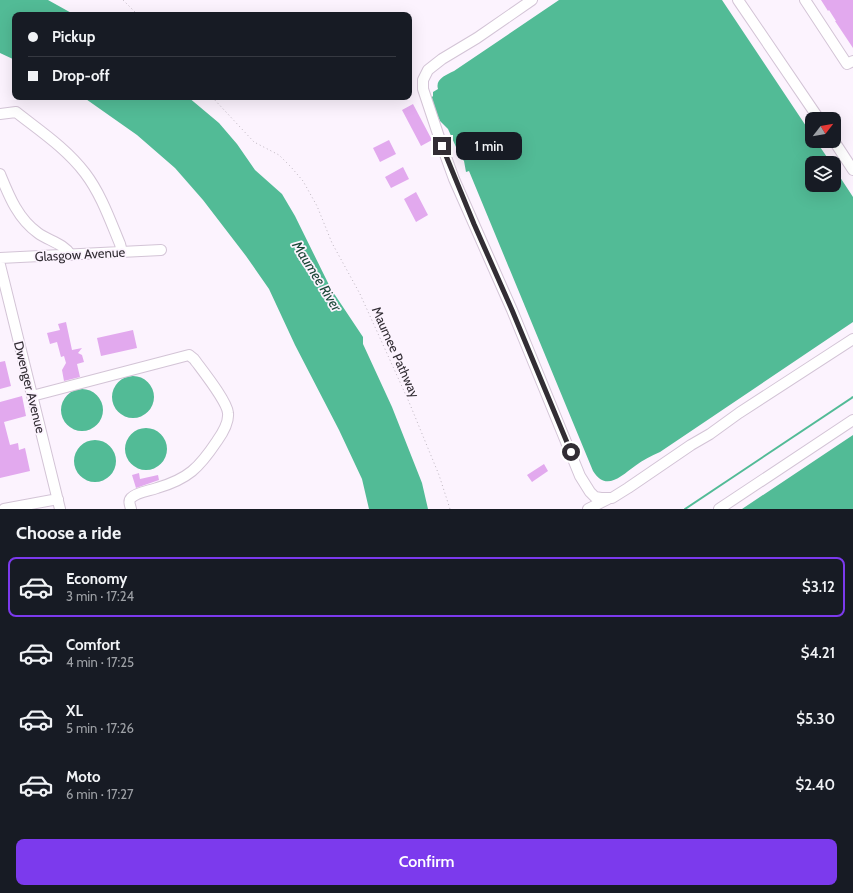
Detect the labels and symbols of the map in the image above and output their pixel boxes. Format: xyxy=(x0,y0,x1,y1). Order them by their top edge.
north arrow xyxy=(805,112,841,148)
callout: 1 min xyxy=(456,132,522,160)
route end xyxy=(433,137,451,155)
water label: Maumee River xyxy=(288,237,346,315)
street label: Glasgow Avenue xyxy=(34,244,126,264)
street label: Maumee Pathway xyxy=(369,304,423,400)
street label: Dwenger Avenue xyxy=(11,339,49,435)
route start xyxy=(562,443,580,461)

